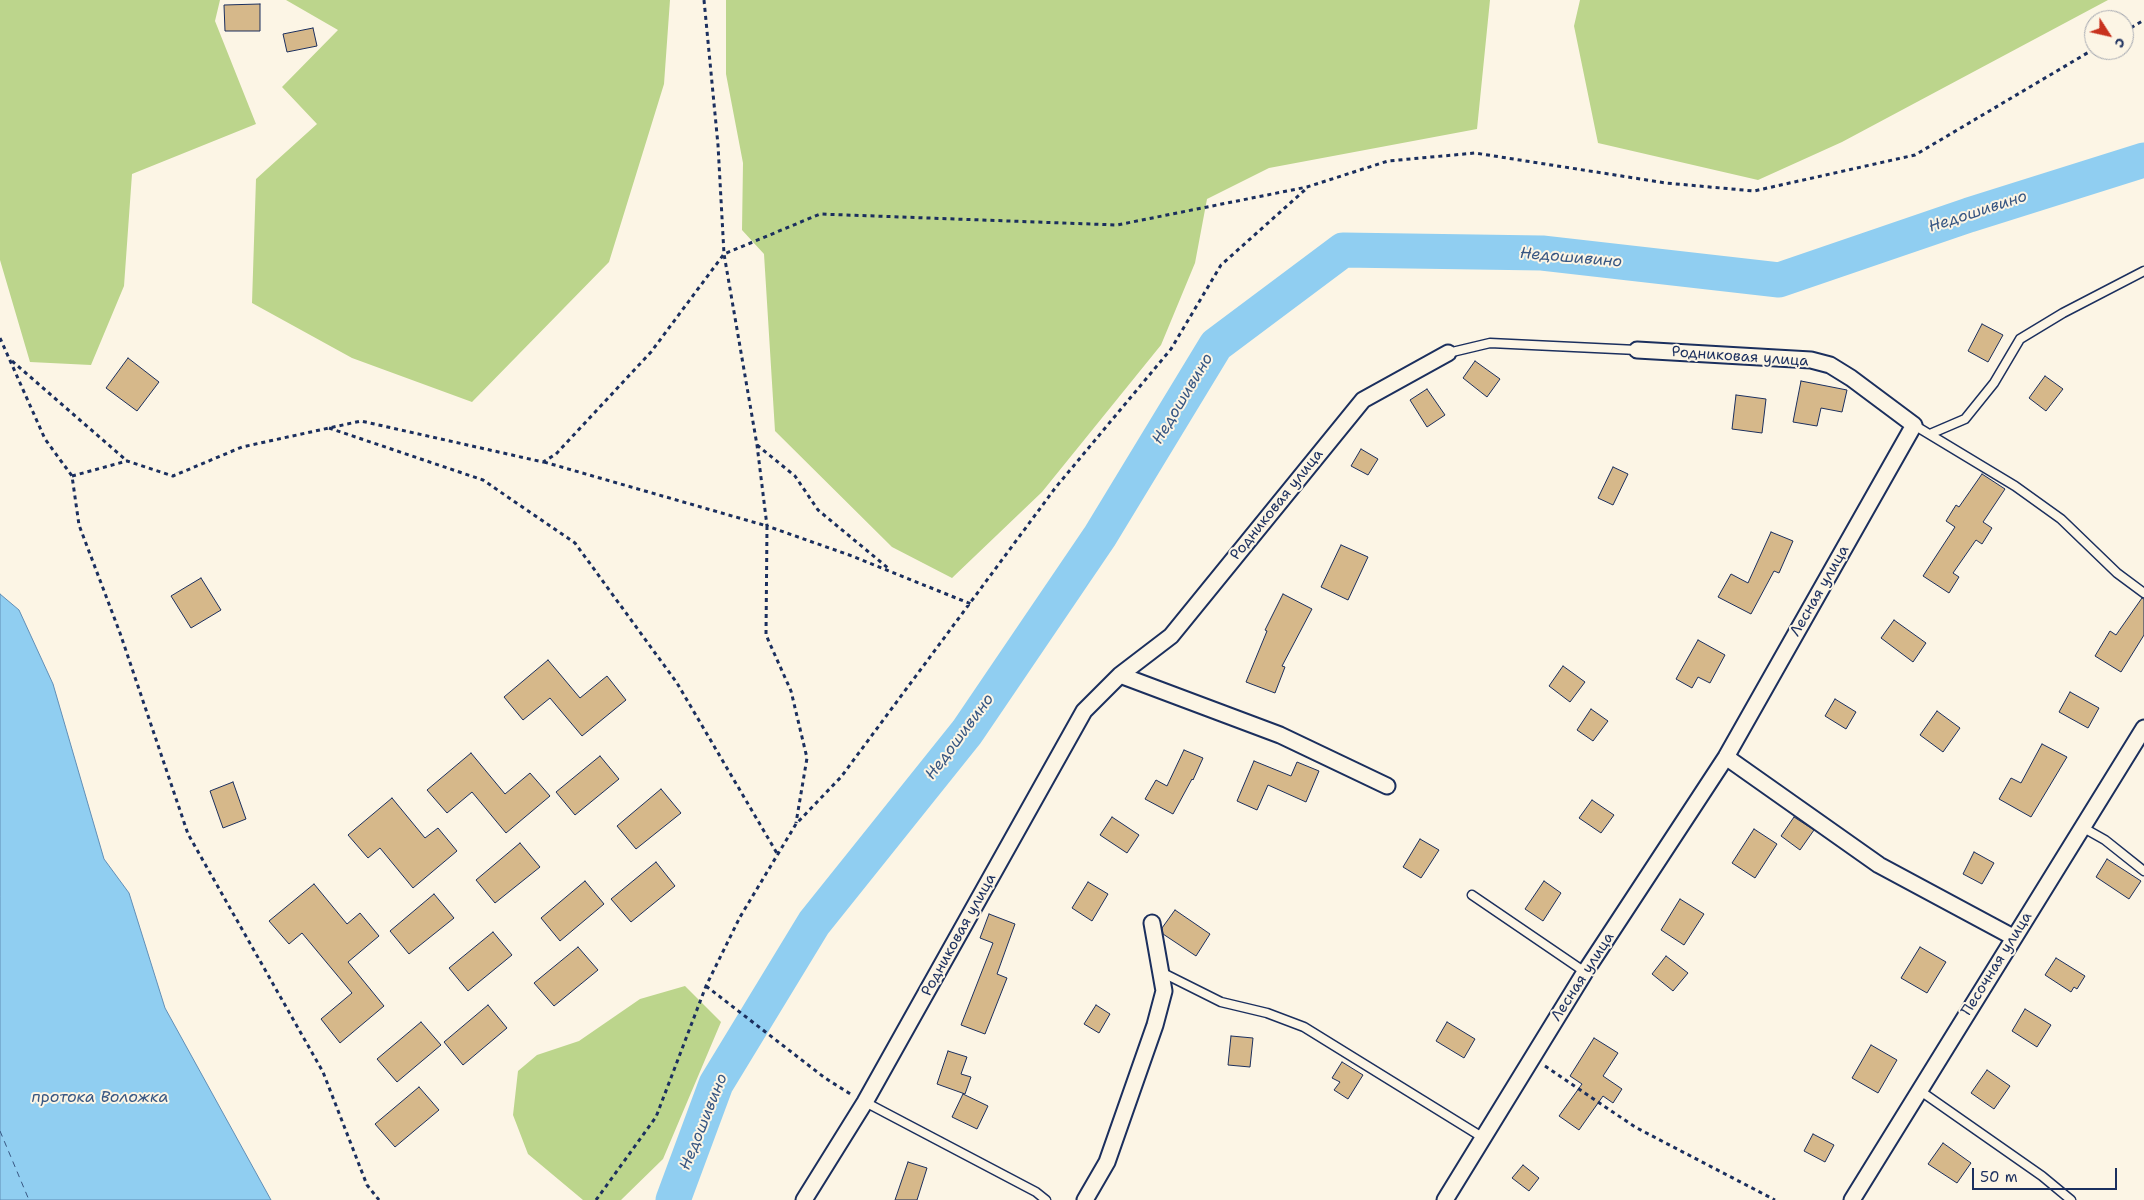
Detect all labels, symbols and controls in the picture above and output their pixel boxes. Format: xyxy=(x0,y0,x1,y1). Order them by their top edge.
north arrow xyxy=(2084,10,2134,60)
text: С xyxy=(2111,34,2130,52)
water label: Недошивино xyxy=(1926,187,2030,237)
water label: Недошивино xyxy=(1519,244,1623,272)
street label: Родниковая улица xyxy=(1671,343,1809,371)
water label: Недошивино xyxy=(1148,350,1218,448)
street label: Родниковая улица xyxy=(1227,446,1327,564)
street label: Лесная улица xyxy=(1787,542,1853,640)
water label: Недошивино xyxy=(921,690,999,784)
street label: Родниковая улица xyxy=(918,871,1000,999)
street label: Песочная улица xyxy=(1958,909,2036,1019)
street label: Лесная улица xyxy=(1548,929,1618,1025)
water label: Недошивино xyxy=(676,1071,732,1173)
water label: протока Воложка xyxy=(32,1088,168,1108)
scale bar xyxy=(1974,1158,2119,1190)
text: 50 m xyxy=(1980,1167,2018,1187)

